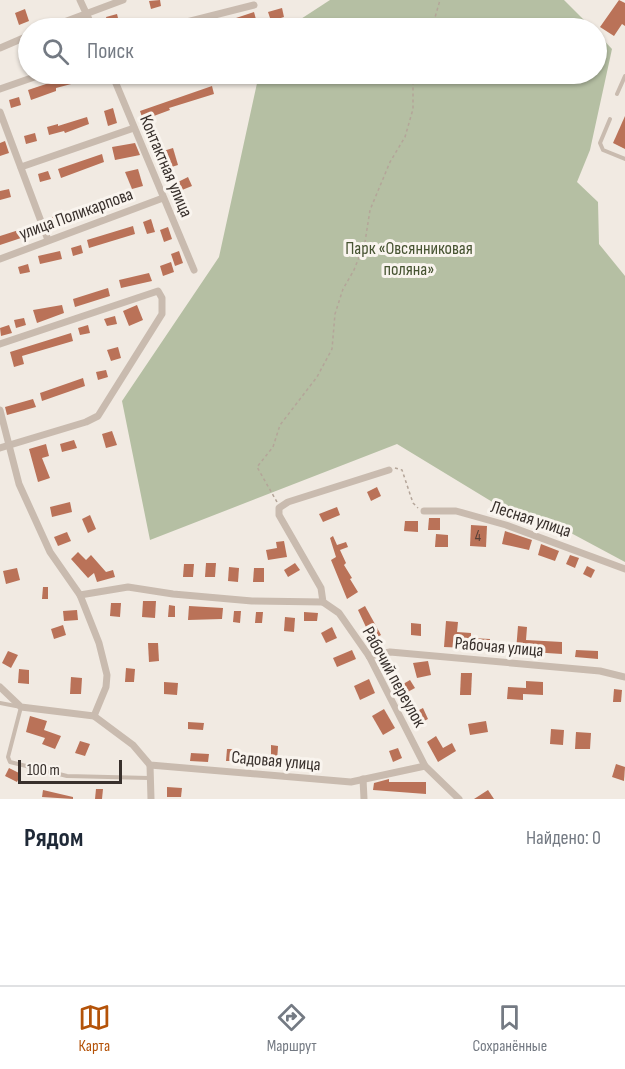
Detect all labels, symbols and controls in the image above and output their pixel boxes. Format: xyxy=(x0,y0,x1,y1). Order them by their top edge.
search box xyxy=(18,18,607,84)
icon: search xyxy=(39,35,72,68)
text: Поиск xyxy=(87,38,133,65)
street label: Контактная улица xyxy=(135,112,197,220)
street label: улица Поликарпова xyxy=(16,184,136,244)
park label: Парк «Овсянниковая поляна» xyxy=(345,238,473,280)
street label: Лесная улица xyxy=(488,496,574,542)
house number: 4 xyxy=(475,527,481,546)
street label: Рабочий переулок xyxy=(358,623,430,731)
street label: Рабочая улица xyxy=(454,633,544,661)
street label: Садовая улица xyxy=(230,747,322,775)
scale bar xyxy=(18,757,122,784)
text: 100 m xyxy=(27,761,60,780)
text: Рядом xyxy=(24,823,83,854)
text: Найдено: 0 xyxy=(526,826,601,850)
tab: Карта xyxy=(78,1001,111,1056)
tab: Маршрут xyxy=(267,1001,317,1056)
tab: Сохранённые xyxy=(472,1001,547,1056)

